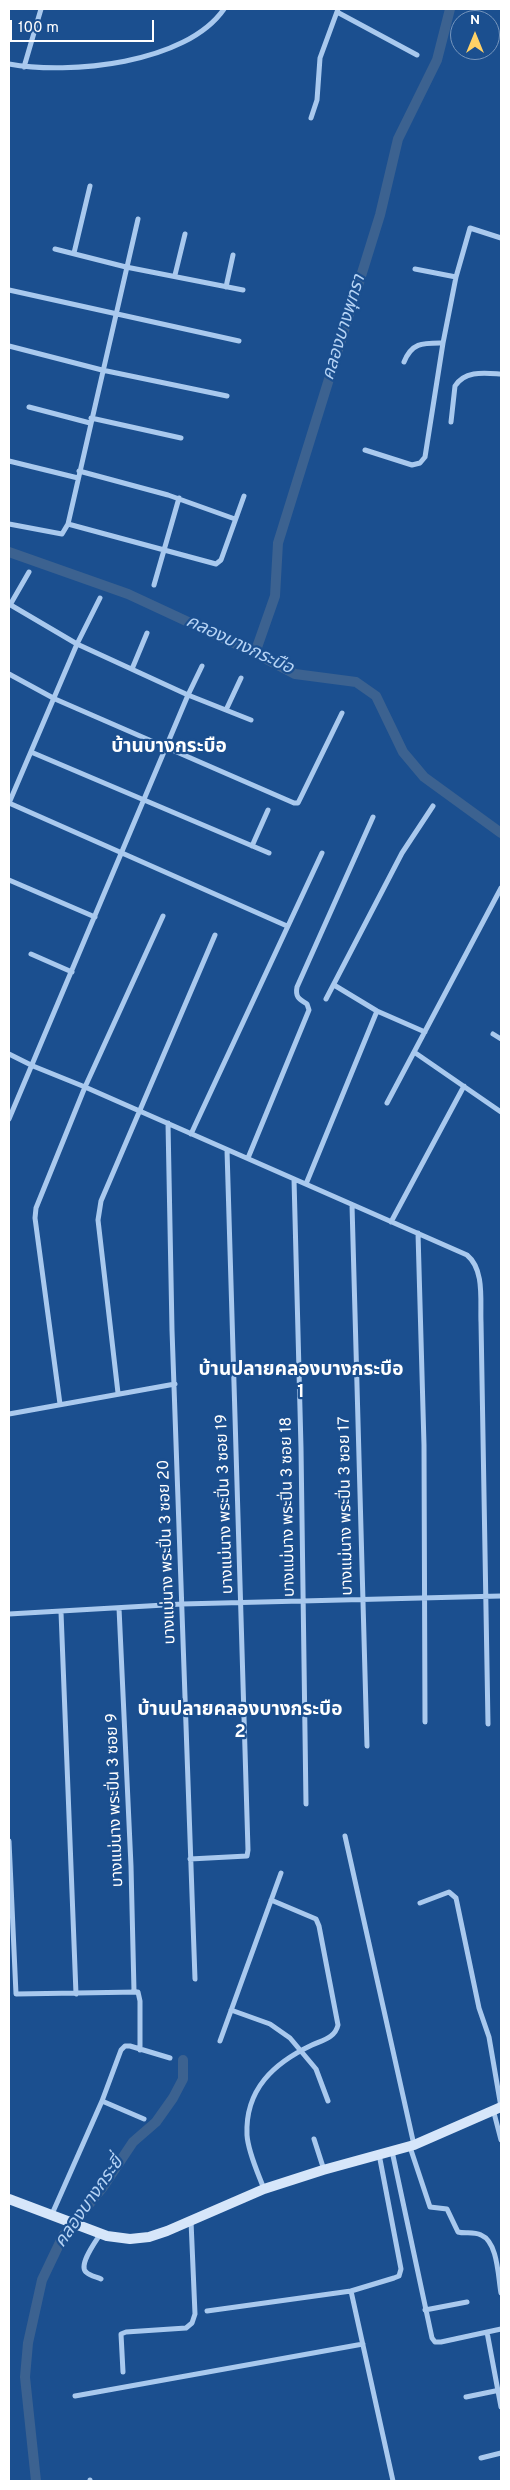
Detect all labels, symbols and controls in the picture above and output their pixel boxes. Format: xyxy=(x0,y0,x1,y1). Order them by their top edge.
scale bar xyxy=(12,10,156,42)
north arrow xyxy=(450,10,500,60)
text: N xyxy=(470,12,480,29)
text: 100 m xyxy=(18,19,59,38)
water label: คลองบางพุทรา xyxy=(319,273,371,383)
water label: คลองบางกระบือ xyxy=(182,612,296,680)
district label: บ้านบางกระบือ xyxy=(111,737,227,759)
district label: บ้านปลายคลองบางกระบือ 1 xyxy=(199,1360,403,1404)
street label: บางแม่นาง พระปิ่น 3 ซอย 19 xyxy=(213,1414,239,1594)
street label: บางแม่นาง พระปิ่น 3 ซอย 17 xyxy=(336,1416,358,1596)
street label: บางแม่นาง พระปิ่น 3 ซอย 18 xyxy=(278,1417,300,1597)
street label: บางแม่นาง พระปิ่น 3 ซอย 20 xyxy=(155,1459,181,1645)
district label: บ้านปลายคลองบางกระบือ 2 xyxy=(138,1700,342,1744)
street label: บางแม่นาง พระปิ่น 3 ซอย 9 xyxy=(103,1713,129,1887)
water label: คลองบางกระยี่ xyxy=(51,2154,129,2252)

